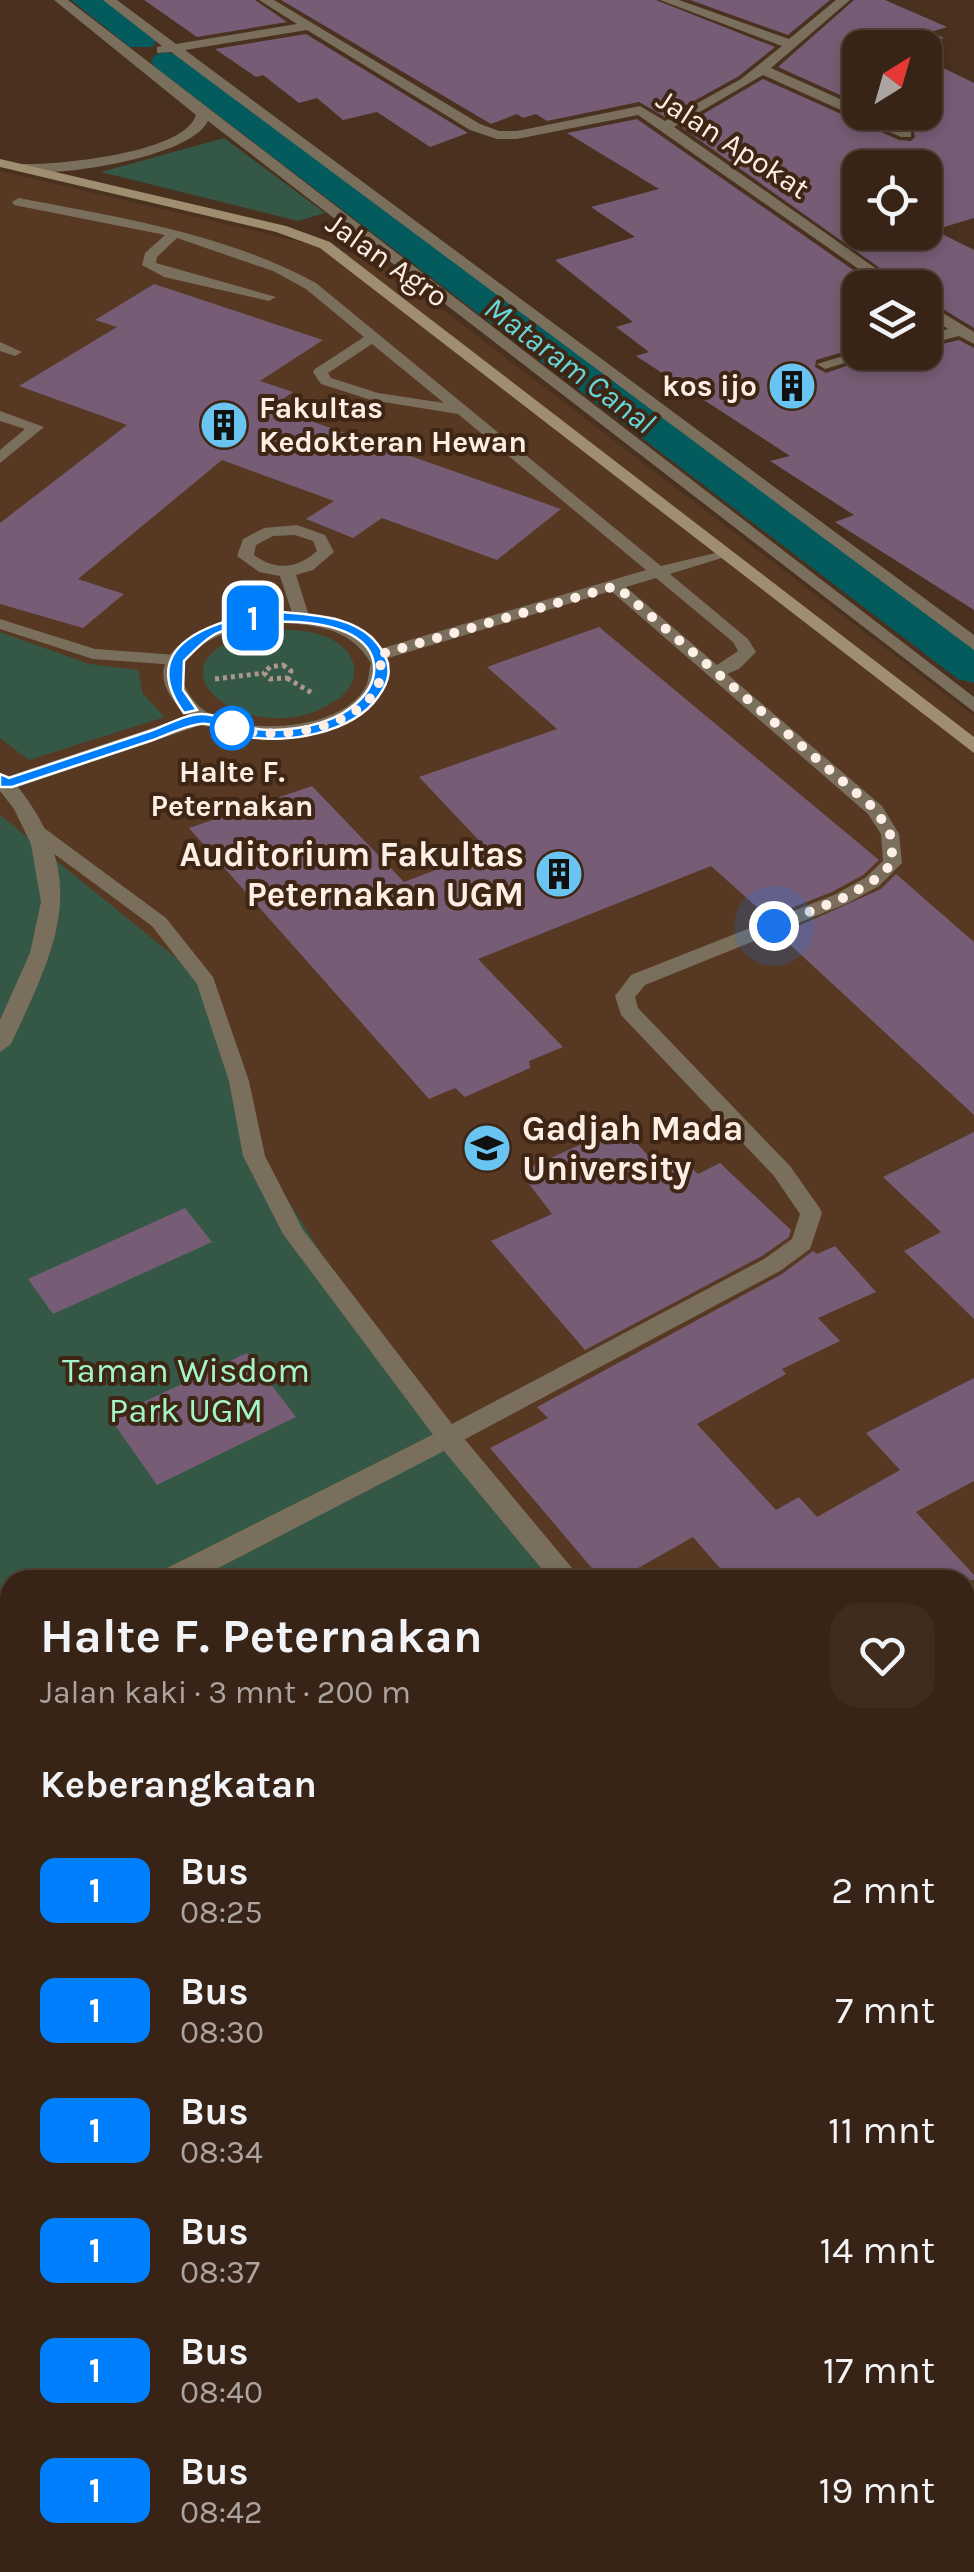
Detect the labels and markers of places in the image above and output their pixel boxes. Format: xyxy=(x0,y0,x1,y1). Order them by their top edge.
building icon: kos ijo xyxy=(766,360,818,412)
place label: kos ijo xyxy=(662,368,757,404)
place label: Fakultas Kedokteran Hewan xyxy=(259,390,527,460)
building icon: Fakultas Kedokteran Hewan xyxy=(198,399,250,451)
marker: Halte F. Peternakan xyxy=(211,707,253,749)
place label: Halte F. Peternakan xyxy=(150,754,314,824)
place label: Auditorium Fakultas Peternakan UGM xyxy=(180,834,524,915)
building icon: Auditorium Fakultas Peternakan UGM xyxy=(533,848,585,900)
place label: Gadjah Mada University xyxy=(522,1108,744,1190)
school or university icon: Gadjah Mada University xyxy=(461,1122,513,1174)

